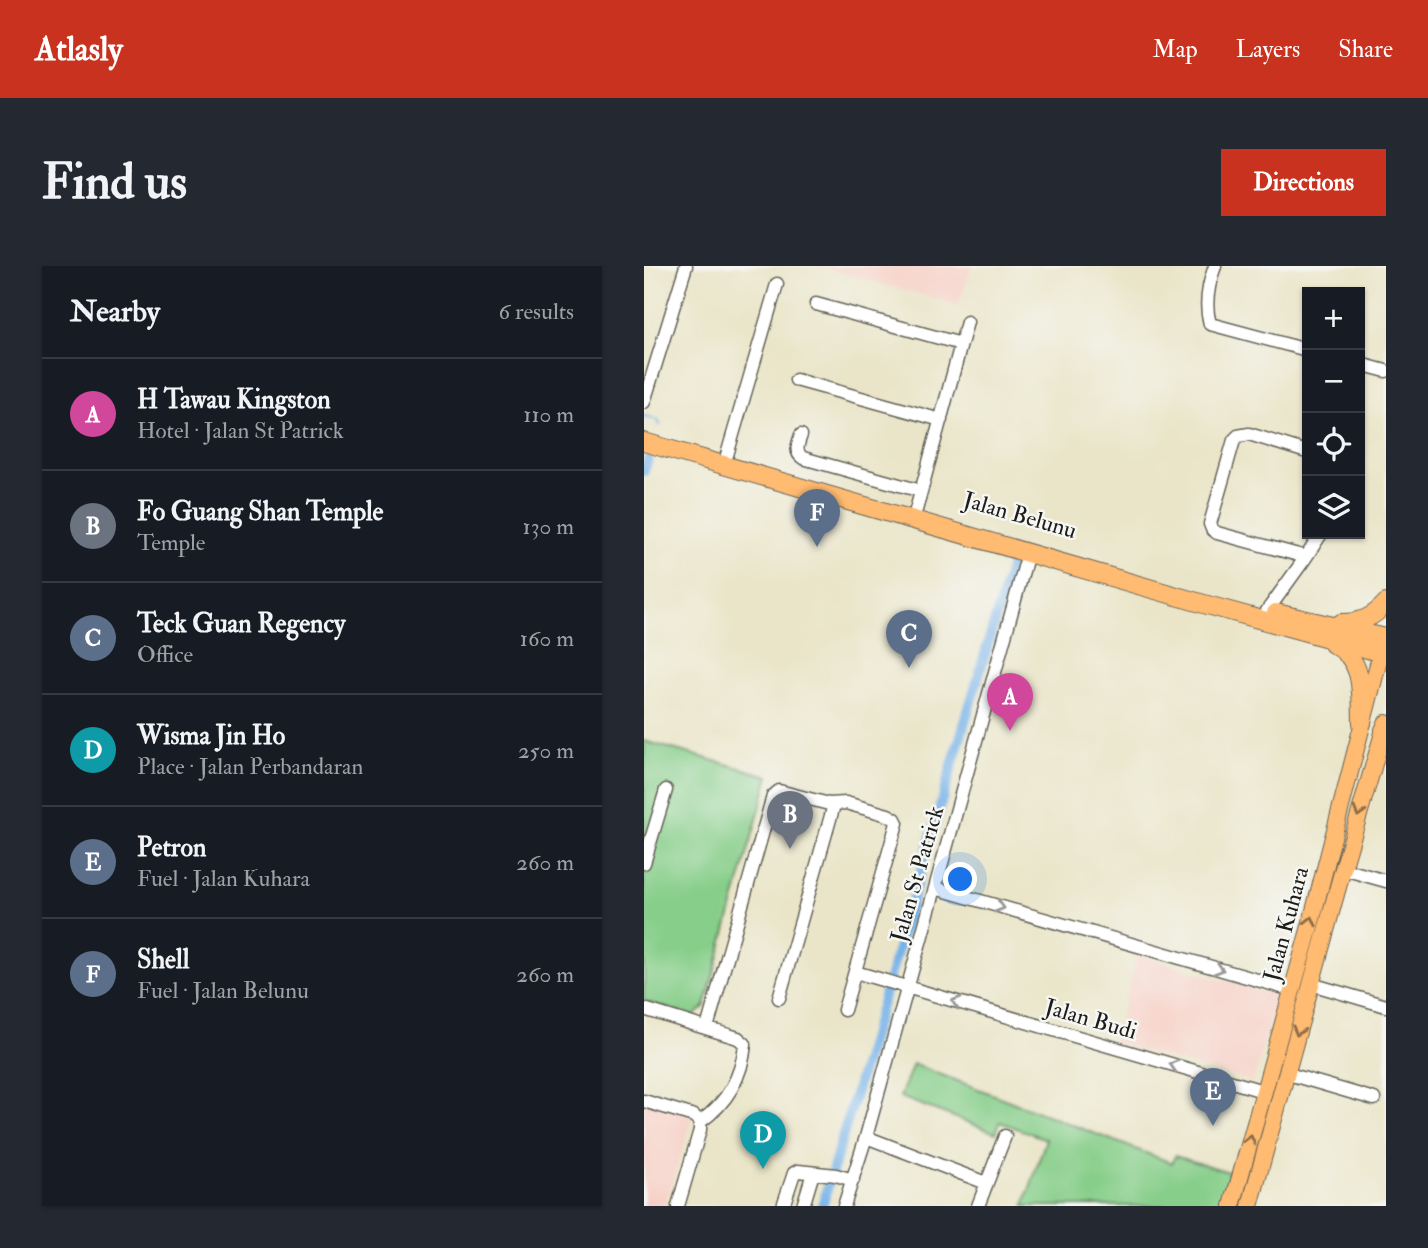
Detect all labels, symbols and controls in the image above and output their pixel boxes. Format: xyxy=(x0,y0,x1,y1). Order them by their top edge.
text: Atlasly xyxy=(35,29,123,70)
text: Map xyxy=(1153,34,1198,65)
text: Layers xyxy=(1236,34,1300,65)
text: Share xyxy=(1338,34,1393,65)
button: Directions xyxy=(1221,149,1386,216)
text: Find us xyxy=(42,152,187,213)
map controls xyxy=(1302,287,1365,539)
button: + xyxy=(1302,287,1365,350)
text: Nearby xyxy=(70,293,160,330)
text: 6 results xyxy=(499,297,574,326)
button: − xyxy=(1302,350,1365,413)
text: H Tawau Kingston xyxy=(137,384,331,416)
text: A xyxy=(86,400,100,429)
text: 110 m xyxy=(523,400,574,429)
button: locate xyxy=(1302,413,1365,476)
text: Hotel · Jalan St Patrick xyxy=(137,416,344,445)
button: layers xyxy=(1302,476,1365,539)
street label: Jalan Belunu xyxy=(959,485,1080,545)
pin: F xyxy=(794,489,840,547)
text: Fo Guang Shan Temple xyxy=(137,496,383,528)
text: B xyxy=(85,512,101,541)
text: 130 m xyxy=(522,512,574,541)
text: Temple xyxy=(137,528,205,557)
text: Teck Guan Regency xyxy=(137,608,345,640)
pin: C xyxy=(886,610,932,668)
text: C xyxy=(85,624,101,653)
text: 160 m xyxy=(520,624,574,653)
text: Office xyxy=(137,640,193,669)
pin: A xyxy=(987,673,1033,731)
text: Wisma Jin Ho xyxy=(137,720,285,752)
text: D xyxy=(84,736,102,765)
text: 250 m xyxy=(518,736,574,765)
text: Place · Jalan Perbandaran xyxy=(137,752,363,781)
pin: B xyxy=(767,791,813,849)
street label: Jalan St Patrick xyxy=(883,803,950,946)
one-way arrow xyxy=(1353,806,1368,818)
text: Petron xyxy=(137,832,206,864)
text: E xyxy=(85,848,101,877)
text: 260 m xyxy=(516,848,574,877)
your location xyxy=(943,862,977,896)
street label: Jalan Kuhara xyxy=(1257,863,1315,985)
text: Fuel · Jalan Kuhara xyxy=(137,864,310,893)
one-way arrow xyxy=(994,899,1006,913)
one-way arrow xyxy=(1303,915,1317,927)
text: Shell xyxy=(137,944,189,976)
text: F xyxy=(86,960,100,989)
text: 260 m xyxy=(516,960,574,989)
one-way arrow xyxy=(1213,961,1225,975)
text: Fuel · Jalan Belunu xyxy=(137,976,309,1005)
street label: Jalan Budi xyxy=(1041,992,1141,1046)
one-way arrow xyxy=(950,995,962,1010)
one-way arrow xyxy=(1291,1025,1306,1037)
one-way arrow xyxy=(1169,1058,1181,1073)
pin: E xyxy=(1190,1068,1236,1126)
pin: D xyxy=(740,1111,786,1169)
one-way arrow xyxy=(1242,1134,1256,1146)

